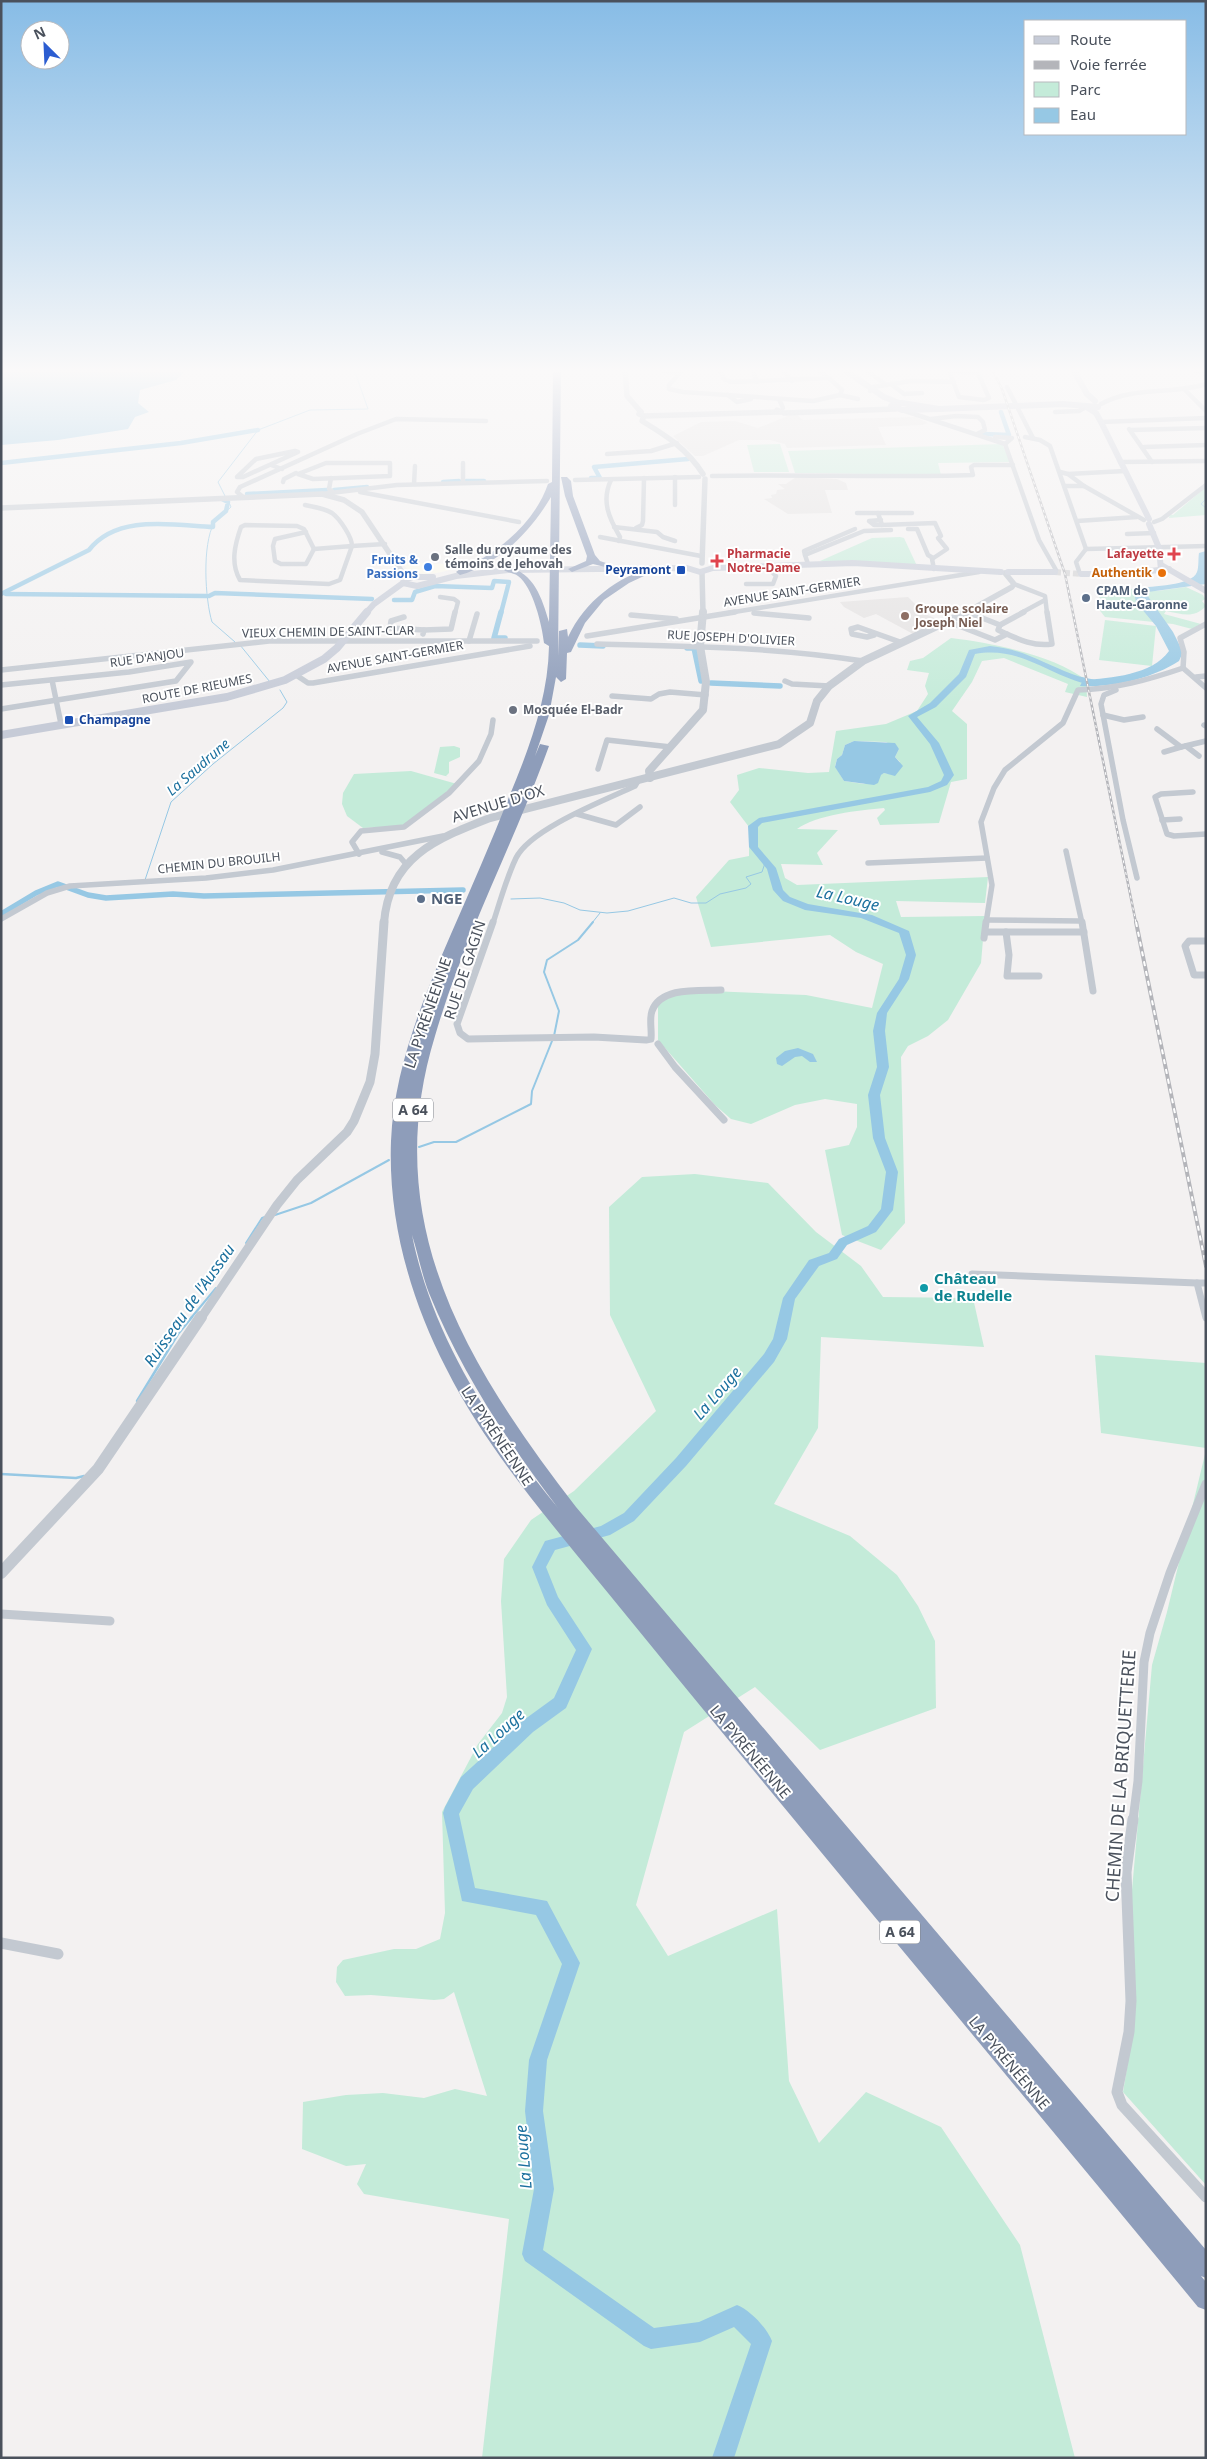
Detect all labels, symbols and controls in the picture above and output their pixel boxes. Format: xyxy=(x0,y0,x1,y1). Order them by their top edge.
north arrow xyxy=(20,20,70,70)
legend xyxy=(1024,20,1187,135)
text: N xyxy=(30,22,49,44)
text: Route xyxy=(1070,29,1112,49)
text: Voie ferrée xyxy=(1070,54,1147,74)
text: Parc xyxy=(1070,79,1101,99)
text: Eau xyxy=(1070,104,1096,124)
place label: Salle du royaume des témoins de Jehovah xyxy=(445,541,572,572)
place label: Pharmacie Notre-Dame xyxy=(727,545,800,576)
place label: Lafayette xyxy=(1107,545,1164,562)
marker: Lafayette xyxy=(1168,548,1180,560)
place label: Fruits & Passions xyxy=(366,551,418,582)
marker: Salle du royaume des témoins de Jehovah xyxy=(429,551,441,563)
marker: Pharmacie Notre-Dame xyxy=(711,555,723,567)
marker: Fruits & Passions xyxy=(422,561,434,573)
place label: Peyramont xyxy=(605,561,671,578)
marker: Peyramont xyxy=(675,564,687,576)
place label: Authentik xyxy=(1092,564,1153,581)
marker: Authentik xyxy=(1156,567,1168,579)
street label: AVENUE SAINT-GERMIER xyxy=(722,572,862,611)
place label: CPAM de Haute-Garonne xyxy=(1096,582,1188,613)
marker: CPAM de Haute-Garonne xyxy=(1080,592,1092,604)
place label: Groupe scolaire Joseph Niel xyxy=(914,600,1008,631)
marker: Groupe scolaire Joseph Niel xyxy=(899,610,911,622)
street label: VIEUX CHEMIN DE SAINT-CLAR xyxy=(242,621,415,642)
street label: RUE JOSEPH D'OLIVIER xyxy=(667,626,796,649)
street label: AVENUE SAINT-GERMIER xyxy=(325,636,465,677)
street label: RUE D'ANJOU xyxy=(109,644,185,671)
street label: ROUTE DE RIEUMES xyxy=(140,669,254,708)
place label: Mosquée El-Badr xyxy=(523,701,624,718)
marker: Mosquée El-Badr xyxy=(507,704,519,716)
place label: Champagne xyxy=(79,711,151,728)
marker: Champagne xyxy=(63,714,75,726)
water label: La Saudrune xyxy=(162,734,233,799)
street label: AVENUE D'OX xyxy=(449,779,546,827)
street label: CHEMIN DU BROUILH xyxy=(157,848,281,877)
water label: La Louge xyxy=(814,880,882,916)
place label: NGE xyxy=(431,888,462,908)
marker: NGE xyxy=(415,893,427,905)
street label: RUE DE GAGIN xyxy=(439,917,490,1022)
street label: LA PYRÉNÉENNE xyxy=(399,955,455,1071)
road number: A 64 xyxy=(393,1098,433,1122)
water label: Ruisseau de l'Aussau xyxy=(138,1239,240,1371)
place label: Château de Rudelle xyxy=(934,1268,1012,1305)
marker: Château de Rudelle xyxy=(918,1282,930,1294)
water label: La Louge xyxy=(688,1362,746,1424)
street label: LA PYRÉNÉENNE xyxy=(457,1382,539,1489)
street label: CHEMIN DE LA BRIQUETTERIE xyxy=(1099,1649,1141,1903)
street label: LA PYRÉNÉENNE xyxy=(706,1701,796,1802)
water label: La Louge xyxy=(467,1703,529,1763)
road number: A 64 xyxy=(880,1920,920,1944)
street label: LA PYRÉNÉENNE xyxy=(965,2012,1055,2113)
water label: La Louge xyxy=(509,2124,537,2190)

